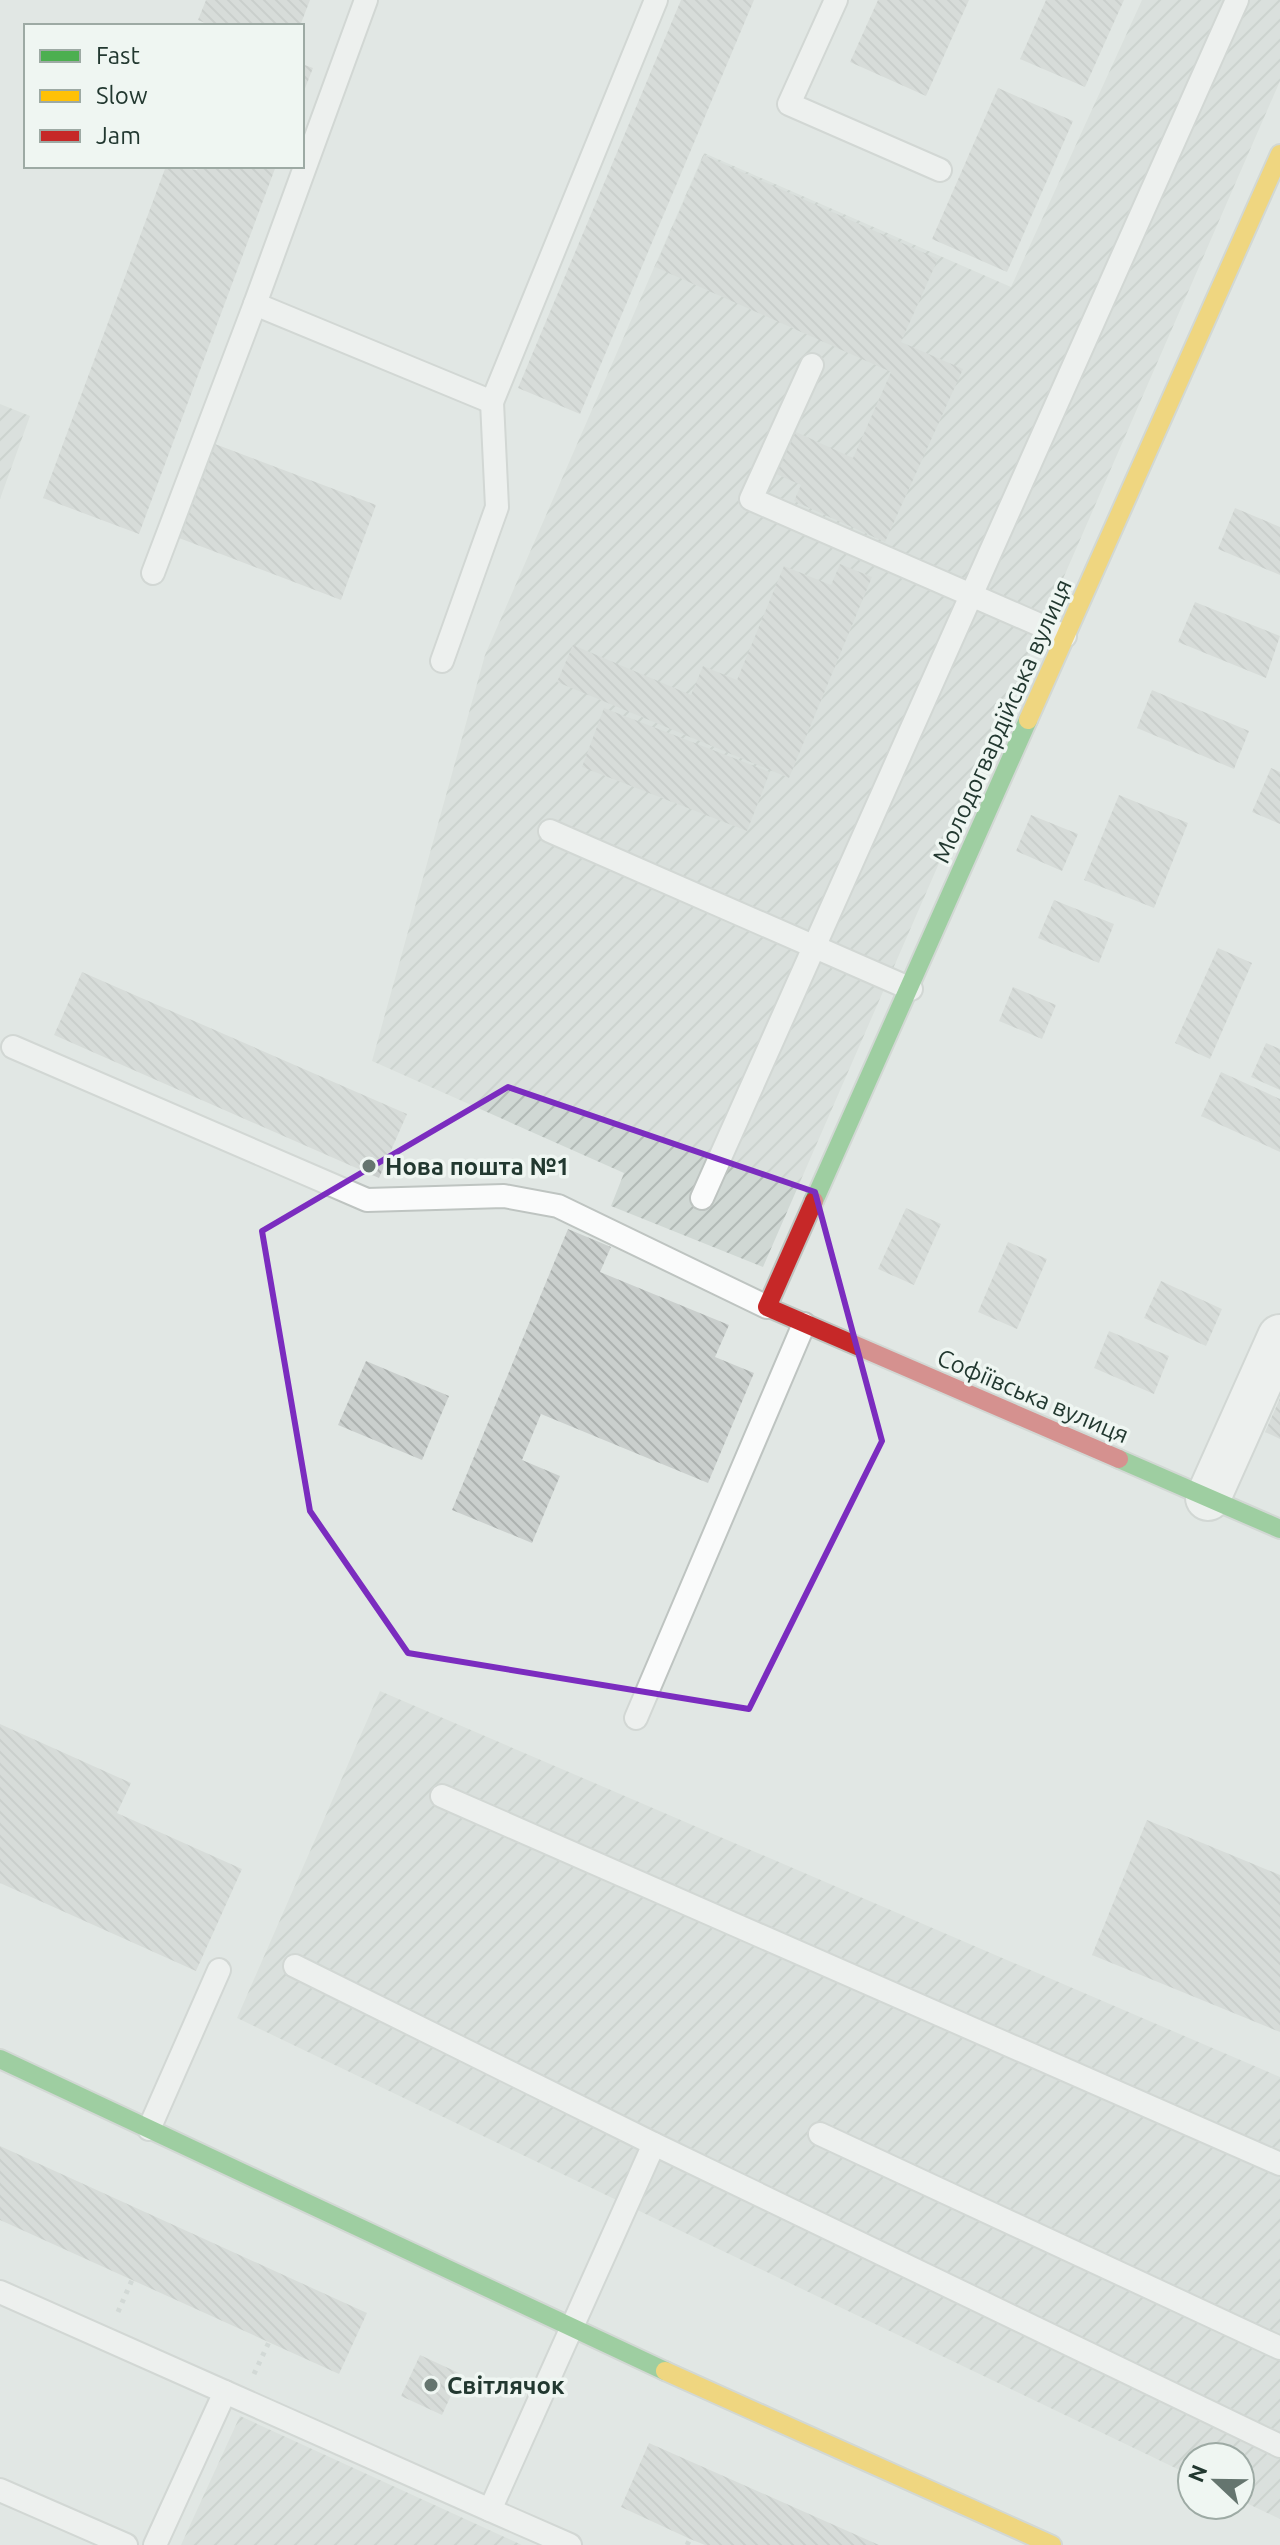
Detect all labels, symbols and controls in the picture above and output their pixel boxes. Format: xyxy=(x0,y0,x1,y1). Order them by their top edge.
legend xyxy=(24,24,304,168)
text: Fast xyxy=(96,42,140,69)
text: Slow xyxy=(96,82,148,109)
text: Jam xyxy=(96,122,141,149)
street label: Молодогвардійська вулиця xyxy=(927,575,1077,867)
place label: Нова пошта №1 xyxy=(385,1153,570,1180)
marker: Нова пошта №1 xyxy=(360,1157,378,1175)
street label: Софіївська вулиця xyxy=(933,1343,1133,1449)
place label: Світлячок xyxy=(447,2372,565,2399)
marker: Світлячок xyxy=(422,2376,440,2394)
north arrow xyxy=(1176,2441,1256,2521)
text: N xyxy=(1182,2461,1212,2486)

